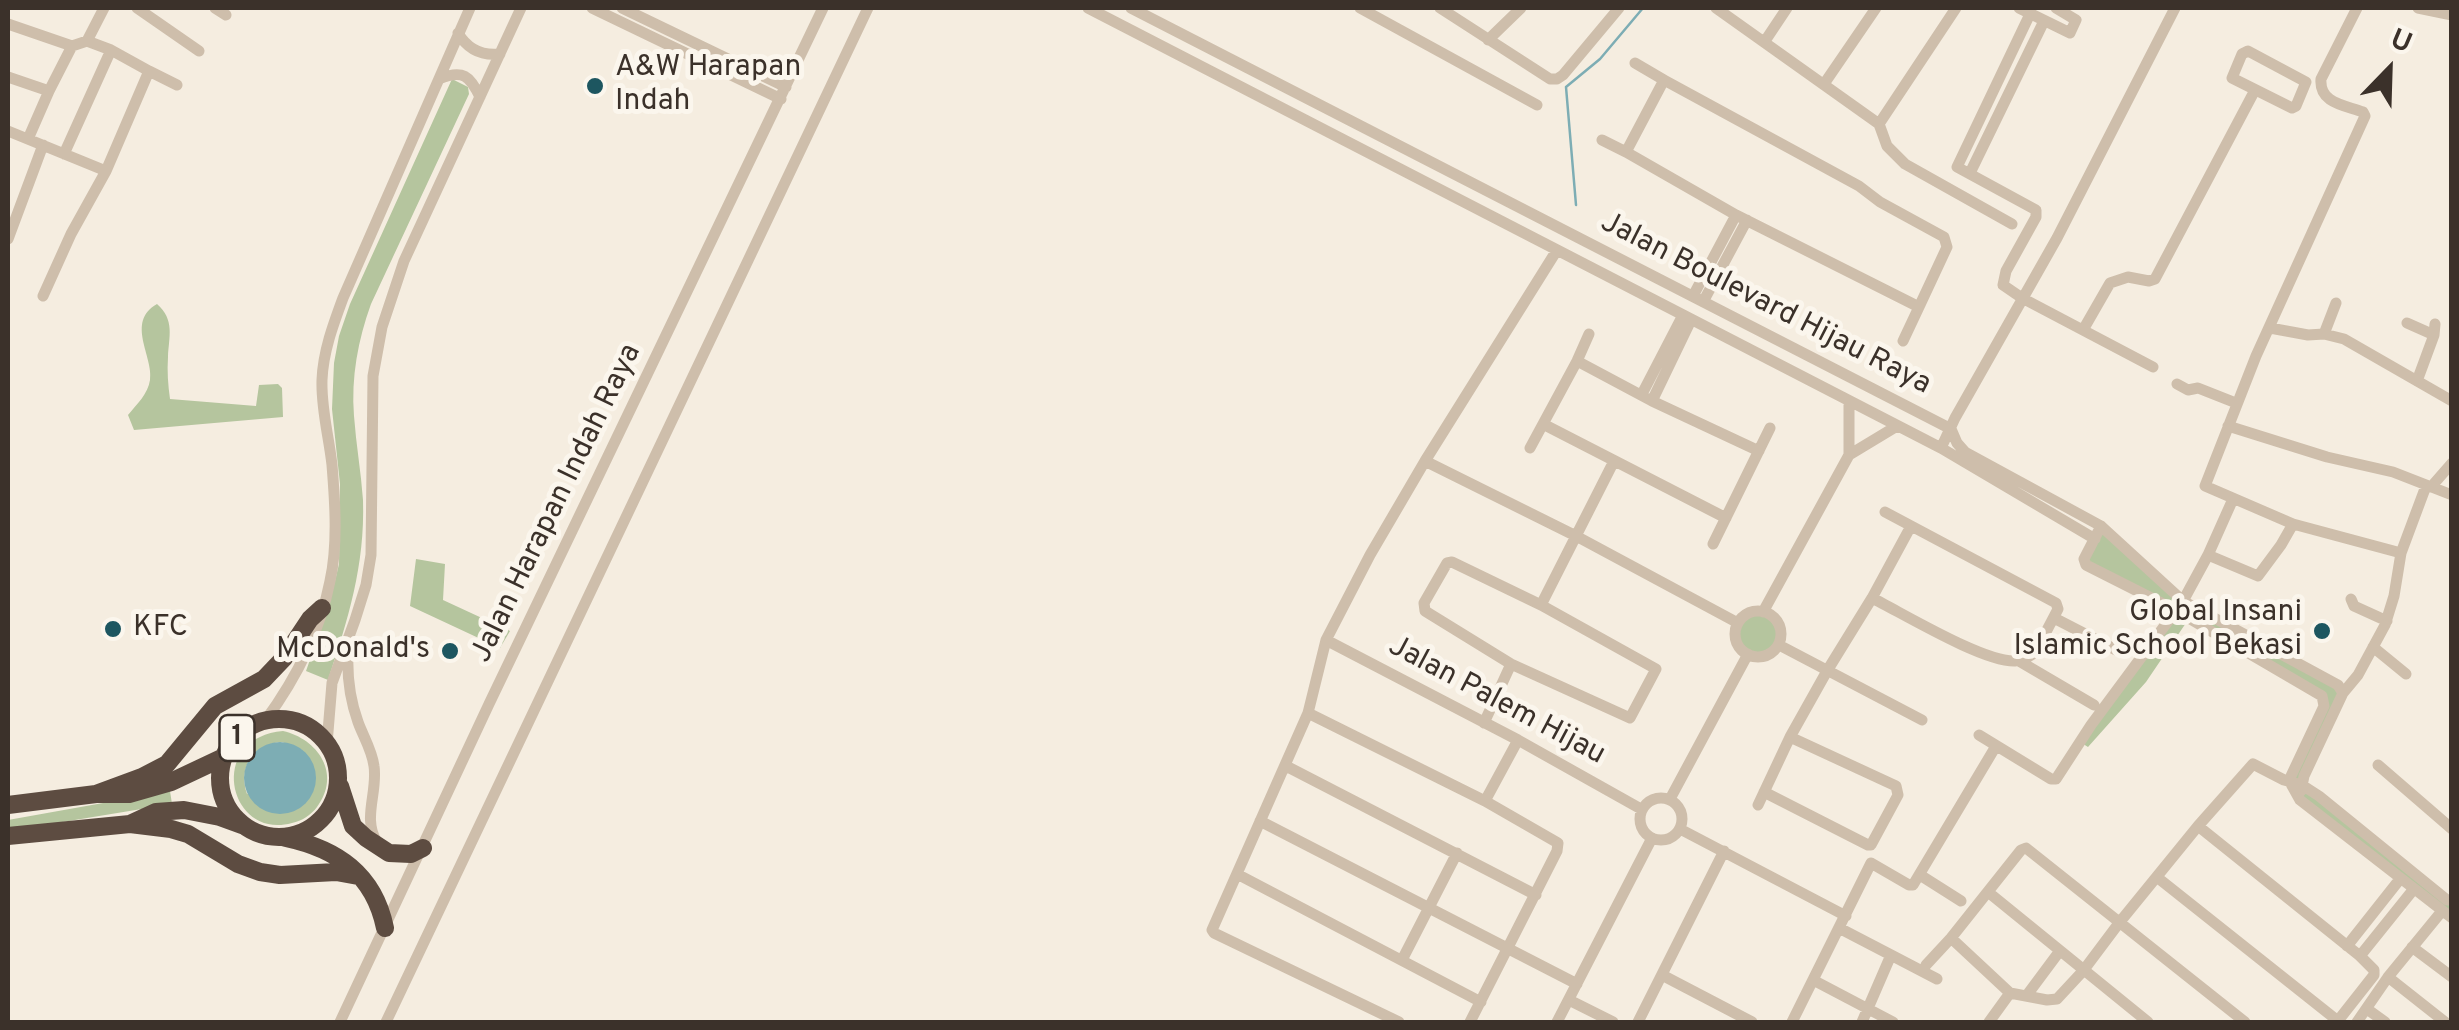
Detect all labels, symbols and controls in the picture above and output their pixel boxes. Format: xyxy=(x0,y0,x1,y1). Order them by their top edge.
north arrow xyxy=(2339,20,2439,120)
text: U xyxy=(2385,22,2417,63)
place label: A&W Harapan Indah xyxy=(615,51,801,122)
marker: A&W Harapan Indah xyxy=(584,75,606,97)
street label: Jalan Boulevard Hijau Raya xyxy=(1594,206,1936,404)
street label: Jalan Harapan Indah Raya xyxy=(465,339,651,669)
place label: Global Insani Islamic School Bekasi xyxy=(2014,596,2302,666)
place label: KFC xyxy=(133,611,188,647)
marker: KFC xyxy=(102,618,124,640)
marker: Global Insani Islamic School Bekasi xyxy=(2311,620,2333,642)
street label: Jalan Palem Hijau xyxy=(1381,630,1611,774)
place label: McDonald's xyxy=(276,633,430,669)
marker: McDonald's xyxy=(439,640,461,662)
road number: 1 xyxy=(220,715,254,761)

